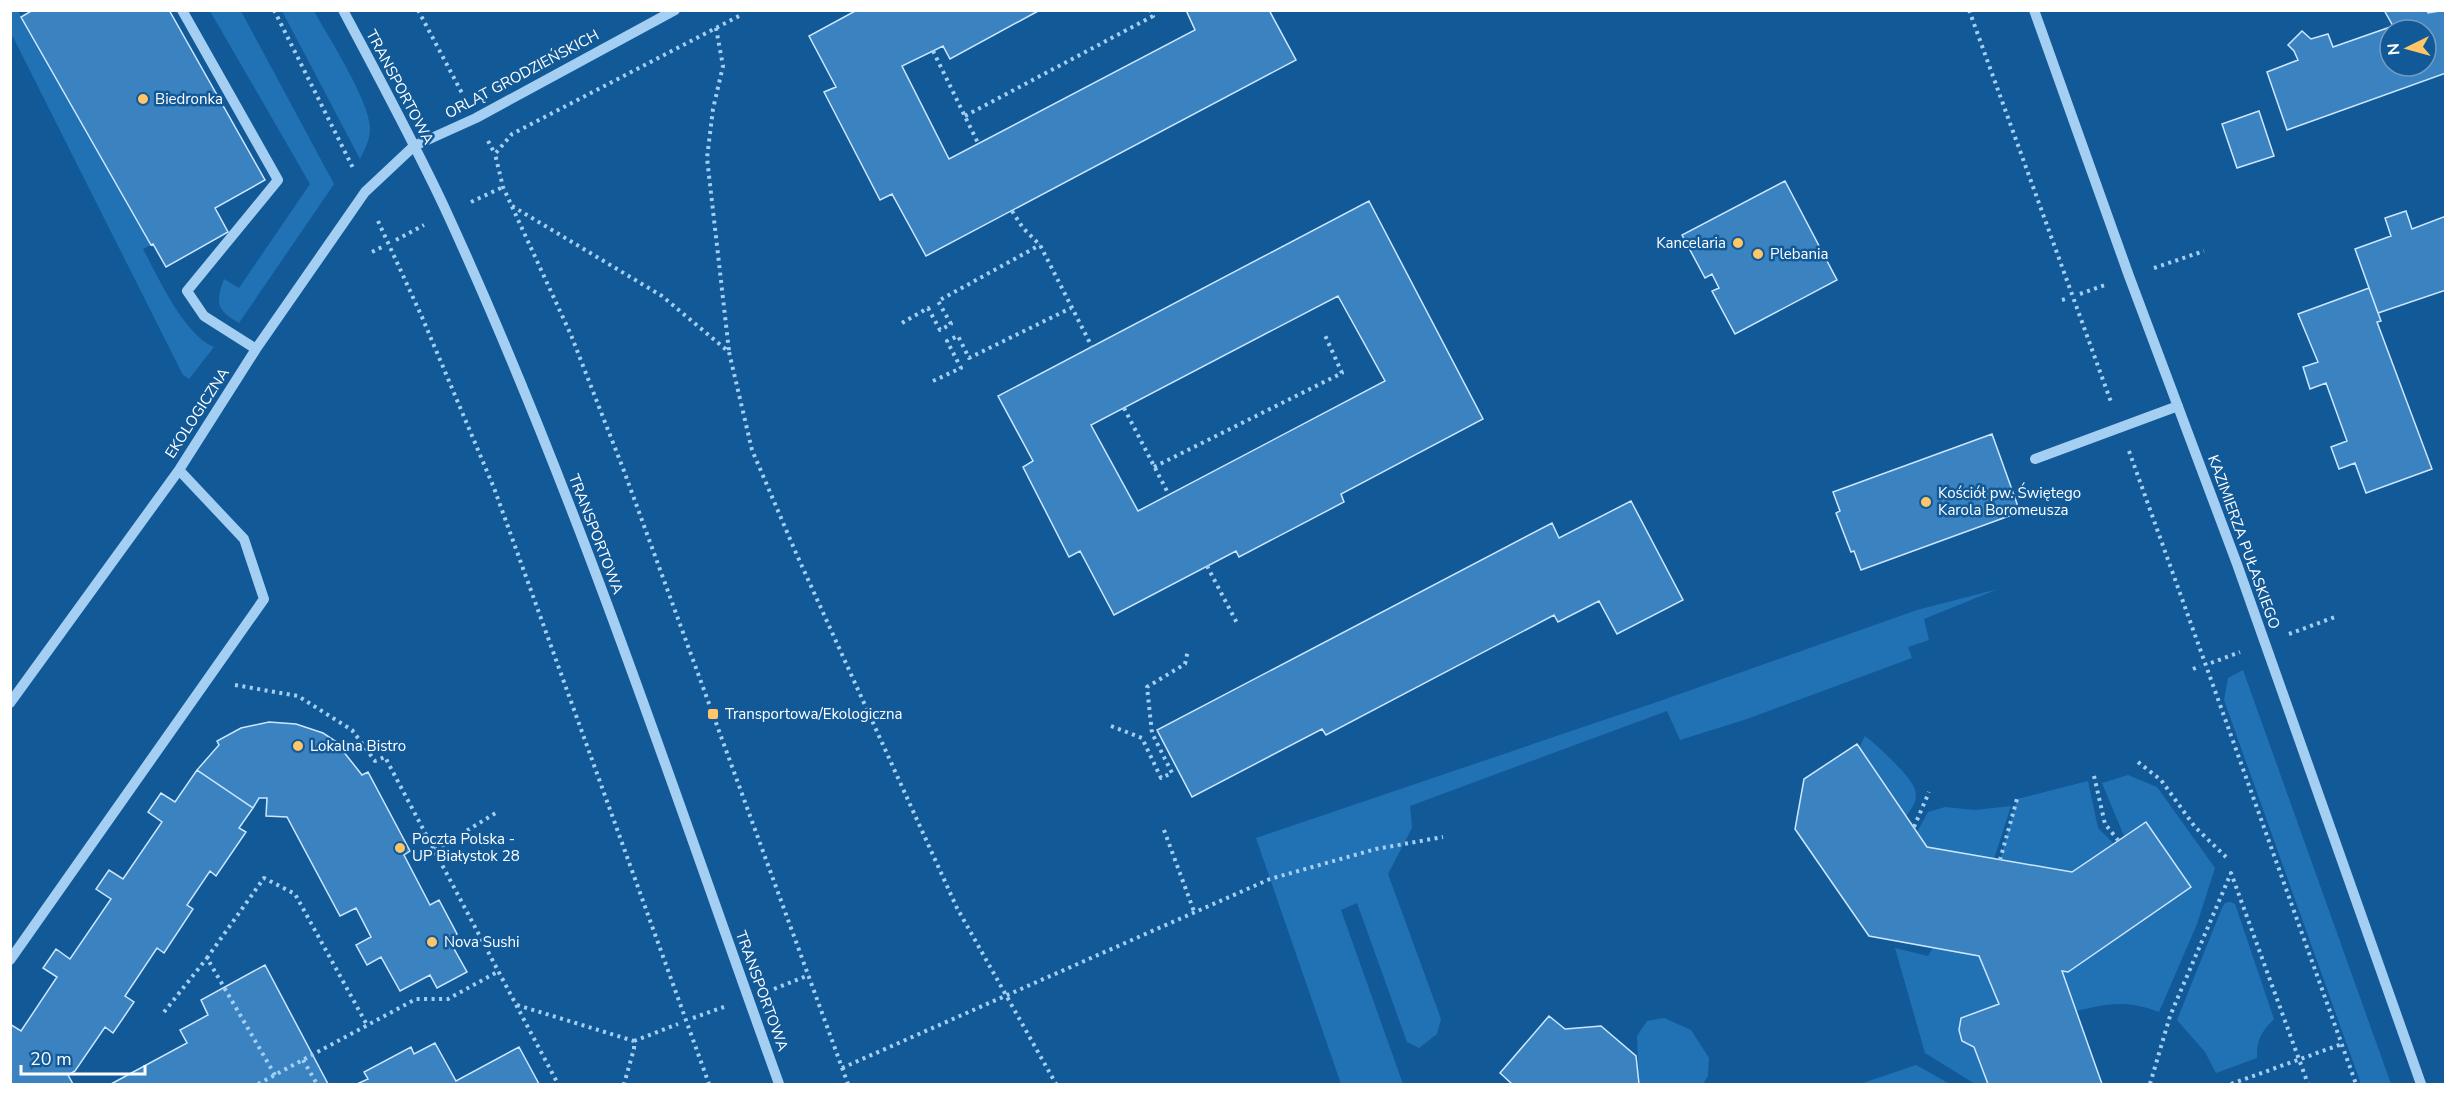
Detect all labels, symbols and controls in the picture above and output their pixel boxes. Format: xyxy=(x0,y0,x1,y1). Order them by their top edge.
north arrow xyxy=(2378,18,2438,78)
street label: ORLĄT GRODZIEŃSKICH xyxy=(441,25,603,123)
street label: TRANSPORTOWA xyxy=(361,26,439,148)
text: N xyxy=(2383,42,2406,56)
place label: Biedronka xyxy=(155,89,223,109)
marker: Biedronka xyxy=(136,92,150,106)
place label: Kancelaria xyxy=(1656,233,1726,253)
marker: Kancelaria xyxy=(1731,236,1745,250)
place label: Plebania xyxy=(1770,244,1829,264)
marker: Plebania xyxy=(1751,247,1765,261)
street label: EKOLOGICZNA xyxy=(160,364,234,462)
street label: KAZIMIERZA PUŁASKIEGO xyxy=(2203,452,2285,632)
street label: TRANSPORTOWA xyxy=(564,471,628,597)
place label: Kościół pw. Świętego Karola Boromeusza xyxy=(1938,482,2081,520)
marker: Kościół pw. Świętego Karola Boromeusza xyxy=(1919,495,1933,509)
place label: Transportowa/Ekologiczna xyxy=(725,704,903,724)
marker: Transportowa/Ekologiczna xyxy=(706,707,720,721)
place label: Lokalna Bistro xyxy=(310,736,406,756)
marker: Lokalna Bistro xyxy=(291,739,305,753)
place label: Poczta Polska - UP Białystok 28 xyxy=(412,829,520,866)
marker: Poczta Polska - UP Białystok 28 xyxy=(393,841,407,855)
street label: TRANSPORTOWA xyxy=(731,928,793,1054)
place label: Nova Sushi xyxy=(444,932,520,952)
marker: Nova Sushi xyxy=(425,935,439,949)
scale bar xyxy=(21,1038,146,1076)
text: 20 m xyxy=(30,1047,72,1071)

